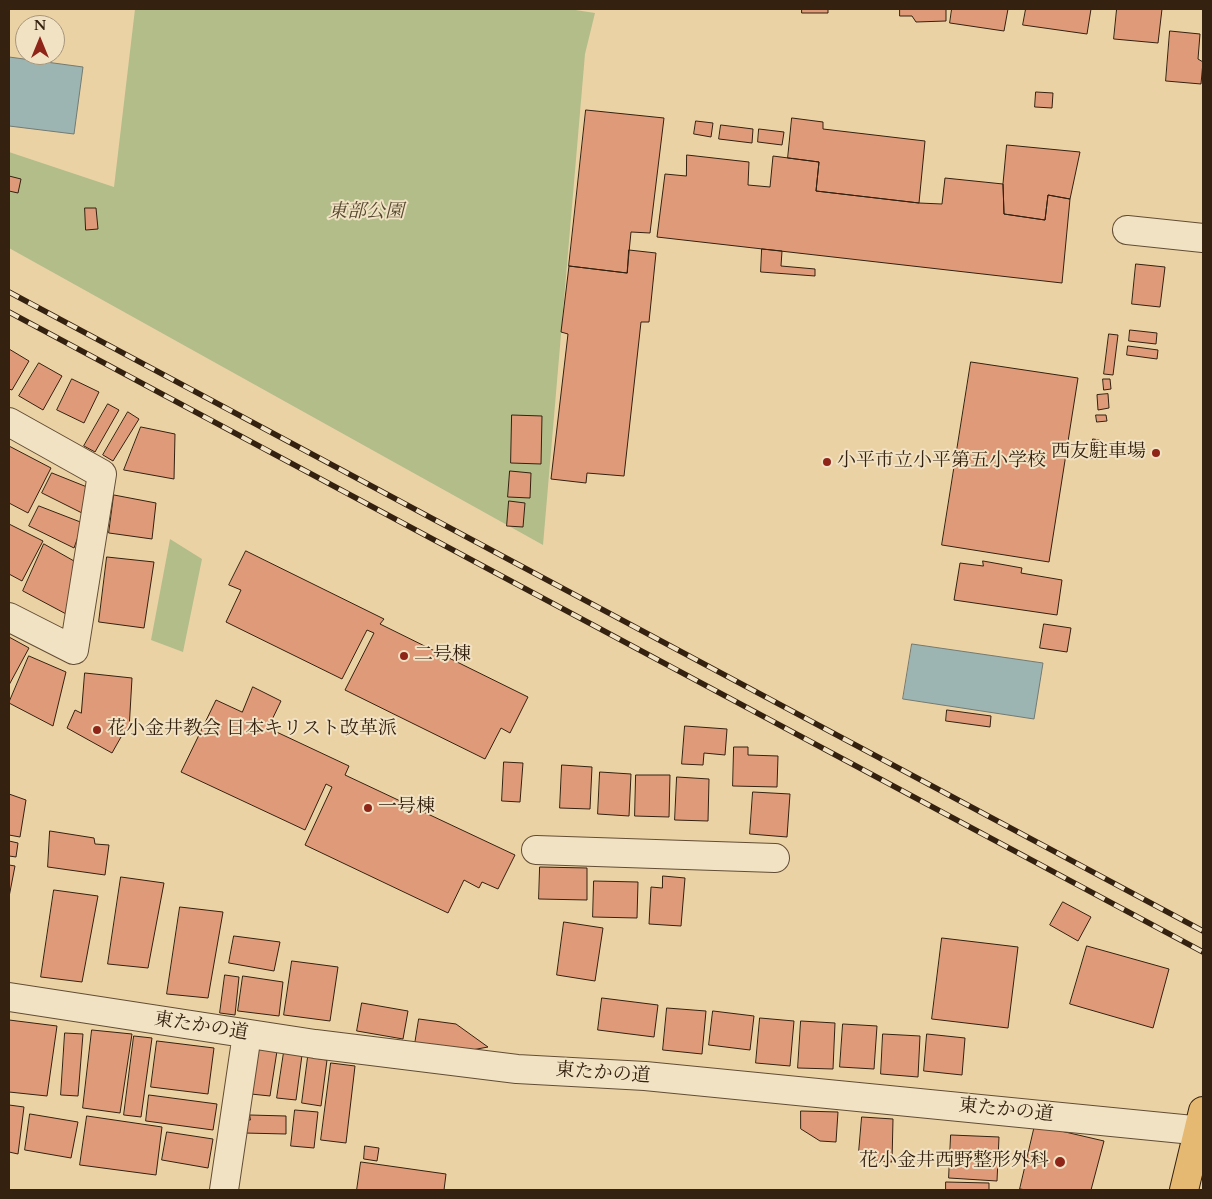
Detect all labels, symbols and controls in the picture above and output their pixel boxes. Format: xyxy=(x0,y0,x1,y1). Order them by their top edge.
north arrow xyxy=(15,15,65,65)
text: N xyxy=(34,16,46,35)
park label: 東部公園 xyxy=(328,202,404,224)
place label: 西友駐車場 xyxy=(1051,442,1146,464)
marker: 西友駐車場 xyxy=(1150,447,1162,459)
place label: 小平市立小平第五小学校 xyxy=(837,451,1046,473)
marker: 小平市立小平第五小学校 xyxy=(821,456,833,468)
place label: 二号棟 xyxy=(414,645,471,667)
marker: 二号棟 xyxy=(398,650,410,662)
place label: 花小金井教会 日本キリスト改革派 xyxy=(107,719,397,741)
marker: 花小金井教会 日本キリスト改革派 xyxy=(91,724,103,736)
place label: 一号棟 xyxy=(378,797,435,819)
marker: 一号棟 xyxy=(362,802,374,814)
street label: 東たかの道 xyxy=(152,1008,250,1046)
street label: 東たかの道 xyxy=(555,1059,651,1089)
street label: 東たかの道 xyxy=(958,1095,1054,1127)
place label: 花小金井西野整形外科 xyxy=(859,1151,1049,1173)
marker: 花小金井西野整形外科 xyxy=(1053,1155,1067,1169)

